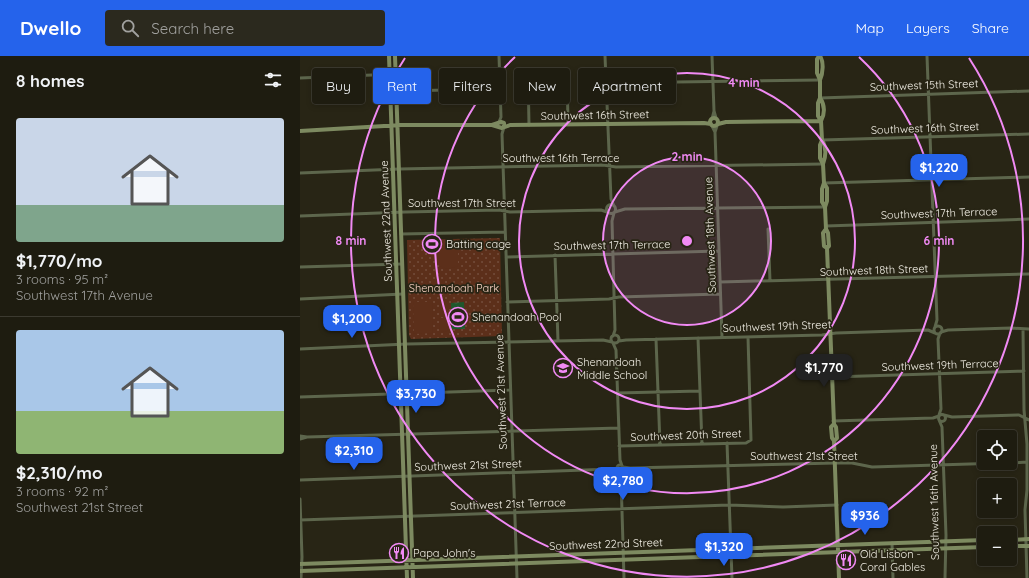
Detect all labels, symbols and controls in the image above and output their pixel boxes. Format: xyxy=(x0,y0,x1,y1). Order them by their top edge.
search box xyxy=(105,10,385,46)
text: Dwello xyxy=(20,16,81,40)
icon: search xyxy=(119,17,141,39)
text: Search here xyxy=(151,19,234,38)
text: Map xyxy=(855,19,884,37)
text: Layers xyxy=(906,19,950,37)
text: Share xyxy=(972,19,1009,37)
chip: Buy xyxy=(312,68,365,104)
chip: Rent xyxy=(373,68,431,104)
chip: Filters xyxy=(439,68,506,104)
chip: New xyxy=(514,68,570,104)
chip: Apartment xyxy=(578,68,676,104)
icon: filters xyxy=(262,69,284,91)
text: 8 homes xyxy=(16,70,85,91)
text: 4 min xyxy=(728,75,760,90)
street label: Southwest 15th Street xyxy=(870,76,979,94)
street label: Southwest 16th Street xyxy=(541,107,650,123)
street label: Southwest 16th Street xyxy=(871,119,980,137)
icon: home xyxy=(114,144,186,216)
text: 2 min xyxy=(671,149,703,164)
street label: Southwest 16th Terrace xyxy=(503,151,619,165)
pin: $1,220 xyxy=(906,154,972,188)
text: $1,220 xyxy=(919,159,959,175)
street label: Southwest 22nd Avenue xyxy=(377,160,395,282)
street label: Southwest 18th Avenue xyxy=(701,177,719,293)
street label: Southwest 17th Street xyxy=(408,196,516,210)
street label: Southwest 17th Terrace xyxy=(880,204,998,222)
text: 8 min xyxy=(336,233,366,248)
sports icon: Batting cage xyxy=(421,233,443,255)
text: 6 min xyxy=(923,233,955,248)
centre of rings xyxy=(680,234,694,248)
place label: Batting cage xyxy=(446,237,511,251)
street label: Southwest 17th Terrace xyxy=(554,237,670,253)
text: $1,770/mo xyxy=(16,250,102,271)
street label: Southwest 18th Street xyxy=(820,261,929,279)
text: 3 rooms · 95 m² xyxy=(16,271,108,287)
park label: Shenandoah Park xyxy=(409,281,499,295)
text: Southwest 17th Avenue xyxy=(16,287,153,303)
pin: $1,200 xyxy=(319,305,385,339)
sports icon: Shenandoah Pool xyxy=(447,306,469,328)
text: $1,200 xyxy=(332,310,372,326)
place label: Shenandoah Pool xyxy=(472,310,562,324)
street label: Southwest 19th Street xyxy=(722,317,832,335)
street label: Southwest 21st Avenue xyxy=(492,334,510,450)
pin: $1,770 xyxy=(791,354,857,388)
place label: Shenandoah Middle School xyxy=(577,355,647,382)
icon: home xyxy=(114,356,186,428)
street label: Southwest 19th Terrace xyxy=(881,356,999,374)
school or university icon: Shenandoah Middle School xyxy=(552,357,574,379)
text: $1,770 xyxy=(805,359,843,375)
pin: $3,730 xyxy=(383,380,449,414)
text: $3,730 xyxy=(396,385,436,401)
street label: Southwest 20th Street xyxy=(630,426,742,444)
map controls xyxy=(977,430,1017,566)
button: locate xyxy=(977,430,1017,470)
pin: $2,310 xyxy=(321,437,387,471)
text: $2,310 xyxy=(335,442,373,458)
street label: Southwest 16th Avenue xyxy=(926,444,942,560)
street label: Southwest 21st Street xyxy=(750,449,858,463)
street label: Southwest 21st Street xyxy=(414,456,522,474)
text: $2,310/mo xyxy=(16,462,103,483)
pin: $2,780 xyxy=(590,467,656,501)
text: $2,780 xyxy=(603,472,643,488)
button: + xyxy=(977,478,1017,518)
text: 3 rooms · 92 m² xyxy=(16,483,108,499)
street label: Southwest 21st Terrace xyxy=(450,495,566,513)
text: Southwest 21st Street xyxy=(16,499,143,515)
pin: $936 xyxy=(841,502,889,536)
text: $936 xyxy=(850,507,880,523)
button: − xyxy=(977,526,1017,566)
pin: $1,320 xyxy=(691,533,757,567)
street label: Southwest 22nd Street xyxy=(549,535,663,553)
text: $1,320 xyxy=(705,538,743,554)
restaurant icon: Papa John's xyxy=(388,542,410,564)
place label: Papa John's xyxy=(413,546,475,560)
place label: Old Lisbon - Coral Gables xyxy=(860,547,925,574)
restaurant icon: Old Lisbon - Coral Gables xyxy=(835,549,857,571)

